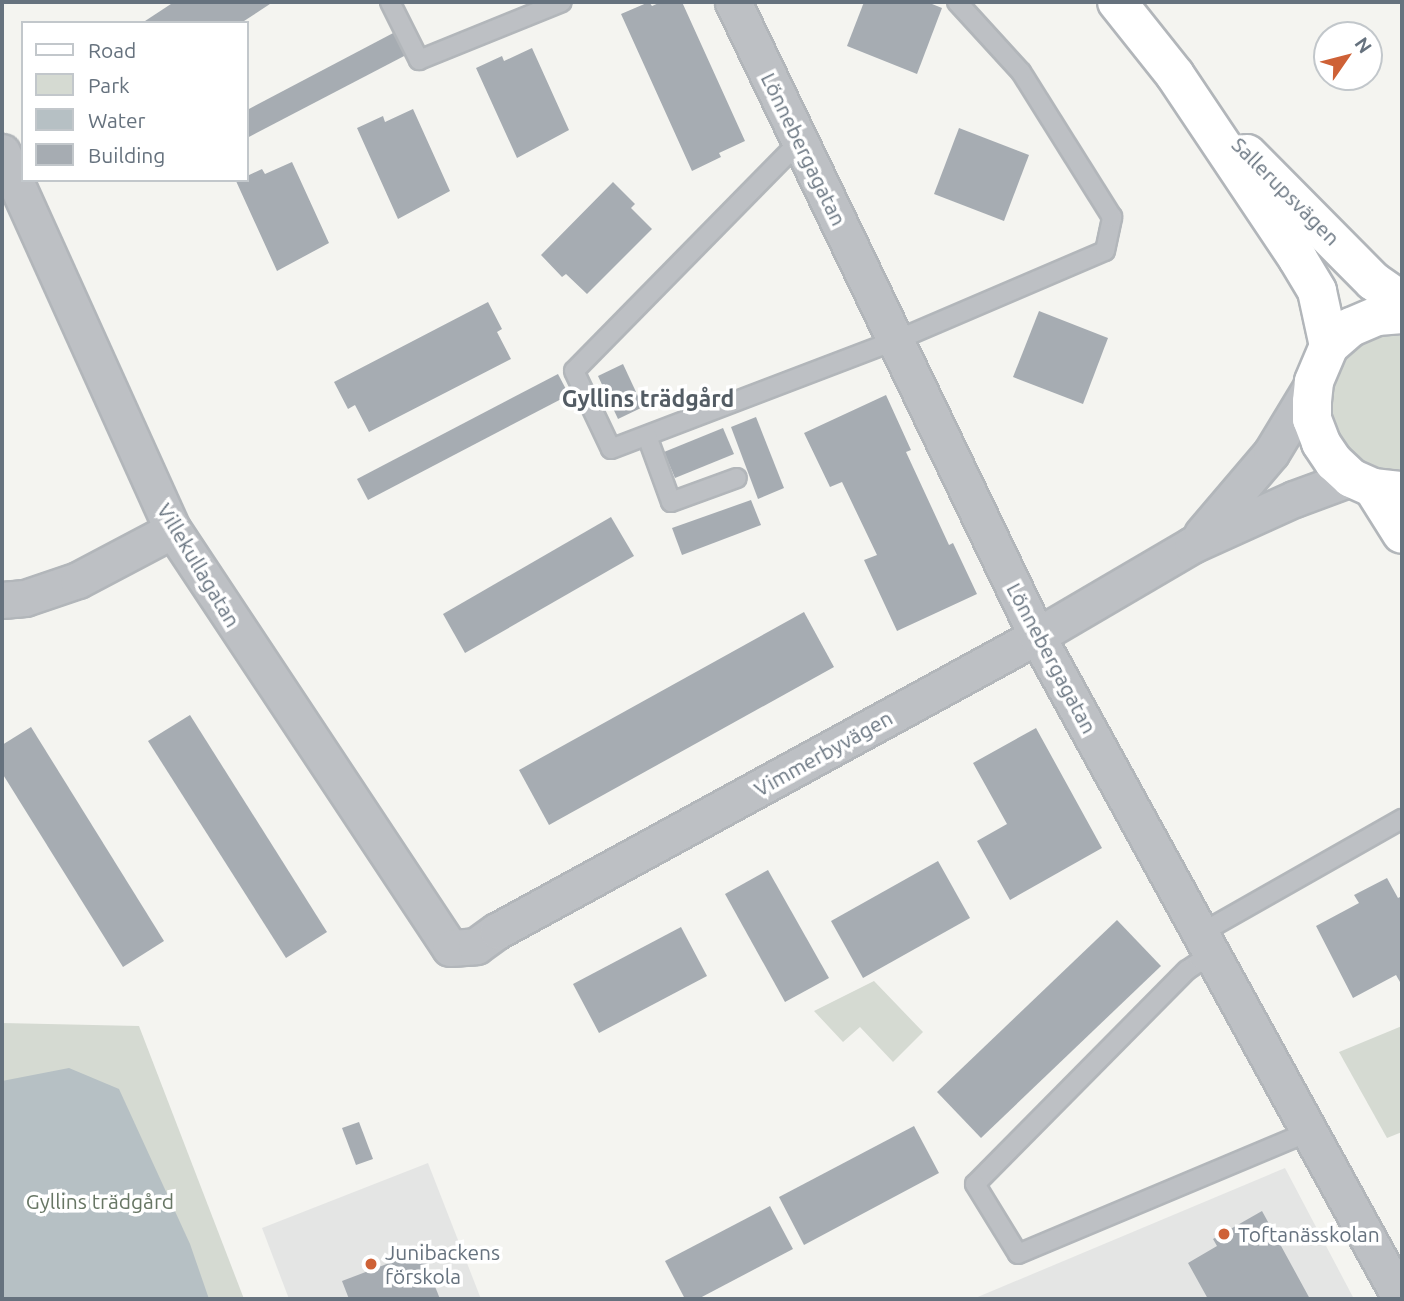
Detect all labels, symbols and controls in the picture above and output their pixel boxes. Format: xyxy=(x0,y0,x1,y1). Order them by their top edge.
legend xyxy=(21,21,248,182)
north arrow xyxy=(1313,21,1383,91)
text: N xyxy=(1350,33,1377,57)
text: Road xyxy=(88,38,136,62)
street label: Lönnebergagatan xyxy=(756,68,852,230)
text: Park xyxy=(88,73,130,97)
text: Water xyxy=(88,108,146,132)
street label: Sallerupsvägen xyxy=(1227,132,1345,250)
text: Building xyxy=(88,143,165,167)
district label: Gyllins trädgård xyxy=(562,385,734,413)
street label: Villekullagatan xyxy=(152,499,246,631)
street label: Lönnebergagatan xyxy=(1002,578,1102,738)
street label: Vimmerbyvägen xyxy=(749,705,897,801)
park label: Gyllins trädgård xyxy=(26,1188,174,1214)
place label: Toftanässkolan xyxy=(1238,1221,1380,1247)
marker: Toftanässkolan xyxy=(1216,1226,1232,1242)
place label: Junibackens förskola xyxy=(385,1239,500,1289)
marker: Junibackens förskola xyxy=(363,1256,379,1272)

